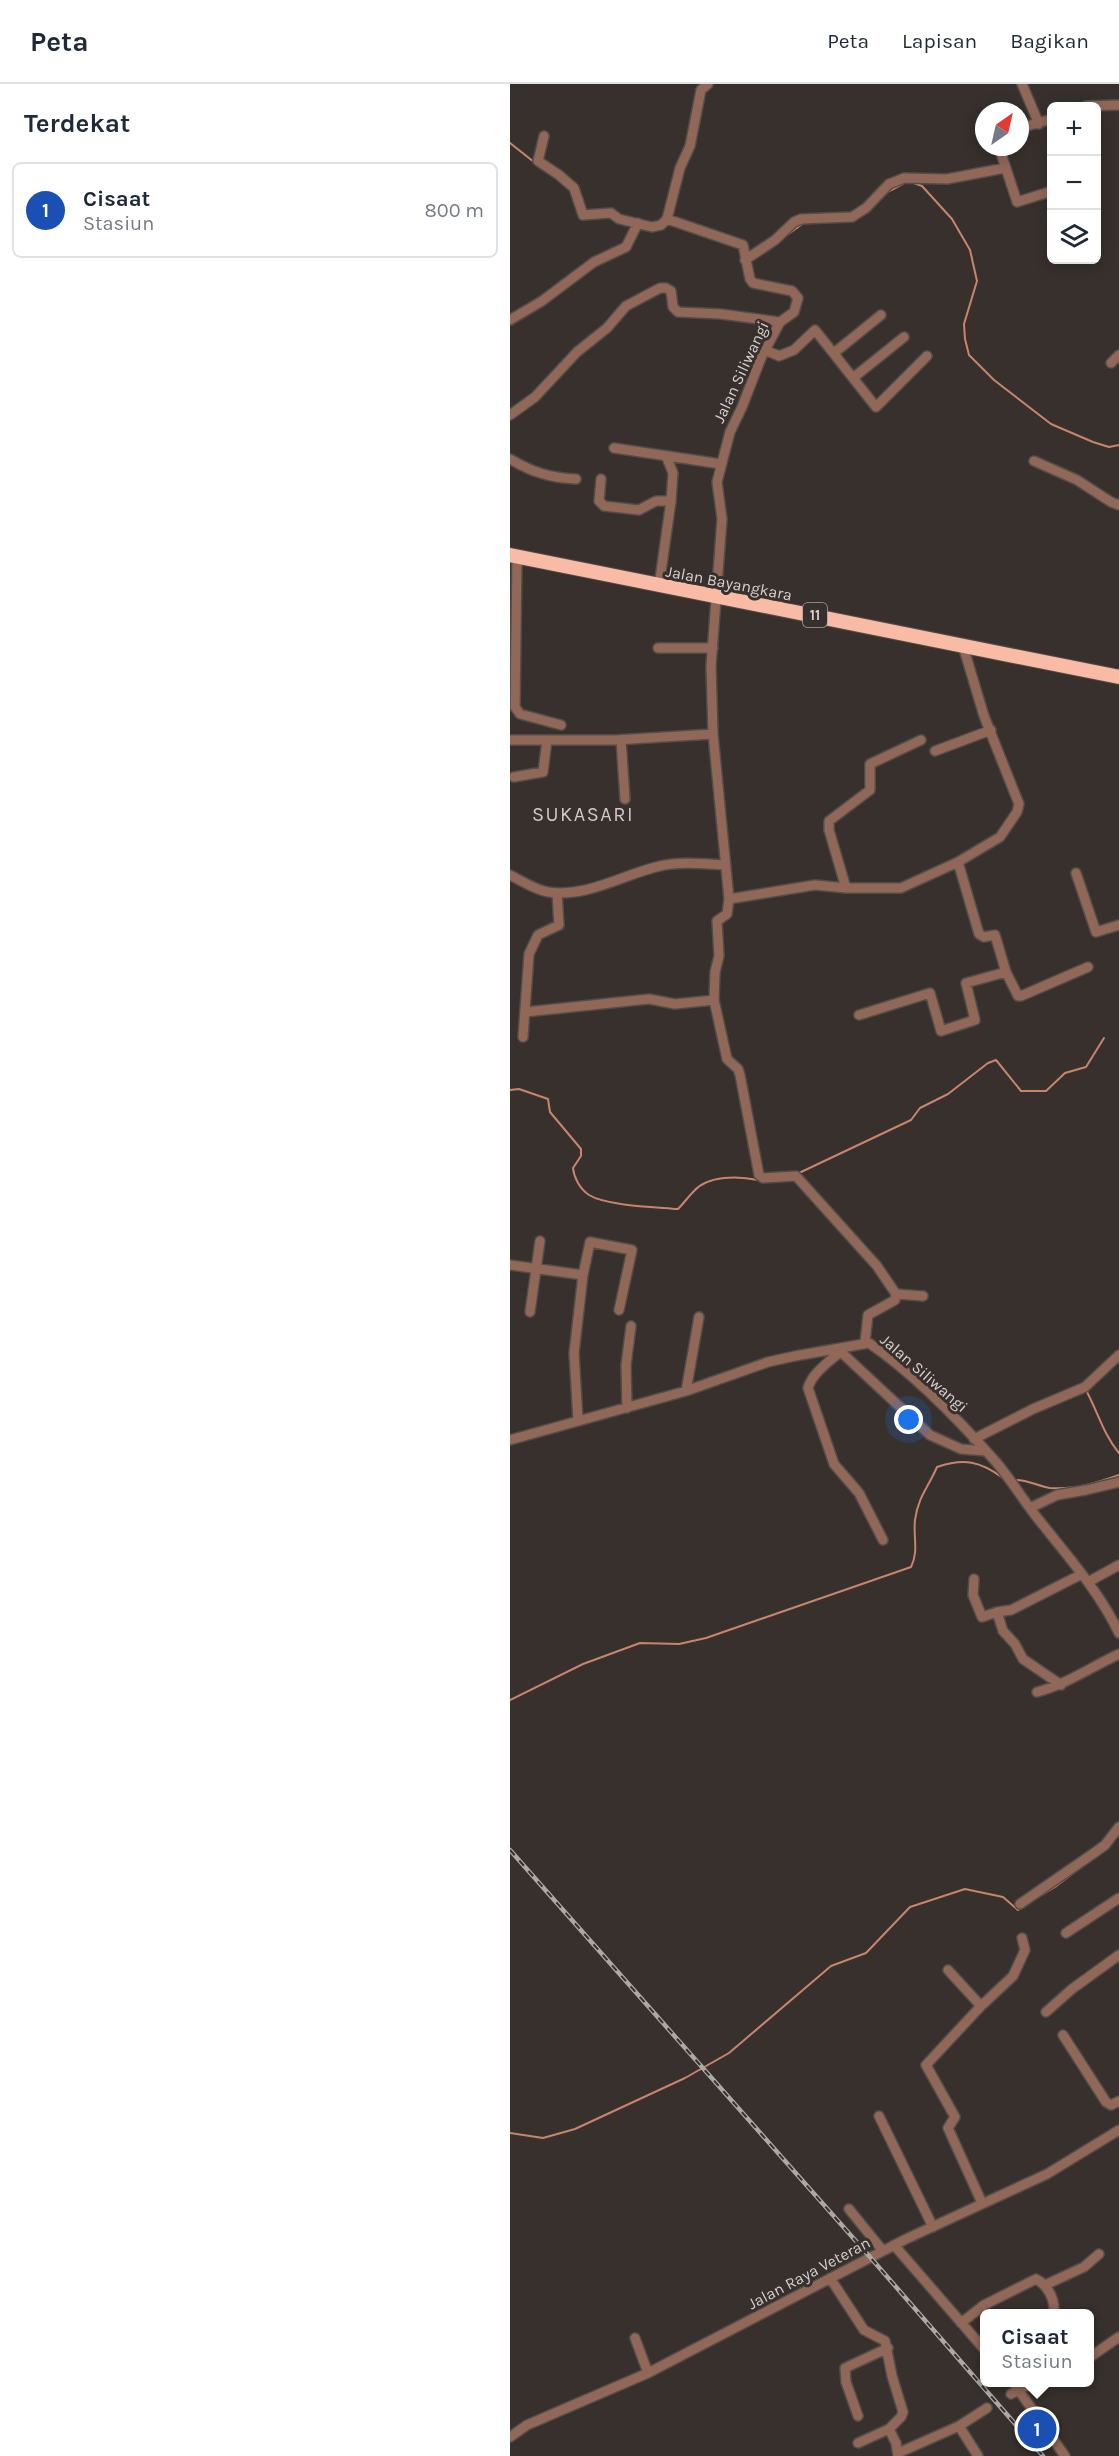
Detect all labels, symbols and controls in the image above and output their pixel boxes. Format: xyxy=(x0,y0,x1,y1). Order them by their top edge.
text: Peta xyxy=(30,25,89,58)
text: Peta xyxy=(827,29,869,53)
text: Lapisan xyxy=(902,29,977,53)
text: Bagikan xyxy=(1010,29,1089,53)
north arrow xyxy=(975,102,1029,156)
map controls xyxy=(1047,102,1101,264)
button: + xyxy=(1047,102,1101,156)
text: Terdekat xyxy=(24,108,130,139)
button: − xyxy=(1047,156,1101,210)
text: Cisaat xyxy=(83,186,150,212)
text: 1 xyxy=(42,199,49,222)
text: 800 m xyxy=(425,199,484,222)
button: layers xyxy=(1047,210,1101,264)
text: Stasiun xyxy=(83,212,154,235)
street label: Jalan Siliwangi xyxy=(709,318,773,426)
street label: Jalan Bayangkara xyxy=(664,561,794,605)
road number: 11 xyxy=(803,603,827,627)
district label: SUKASARI xyxy=(532,803,634,826)
street label: Jalan Siliwangi xyxy=(876,1330,972,1416)
your location xyxy=(894,1405,923,1434)
street label: Jalan Raya Veteran xyxy=(745,2233,873,2313)
popup xyxy=(980,2309,1094,2387)
text: Cisaat xyxy=(1001,2324,1069,2350)
text: Stasiun xyxy=(1001,2350,1073,2373)
pin: 1 xyxy=(1018,2406,1056,2452)

